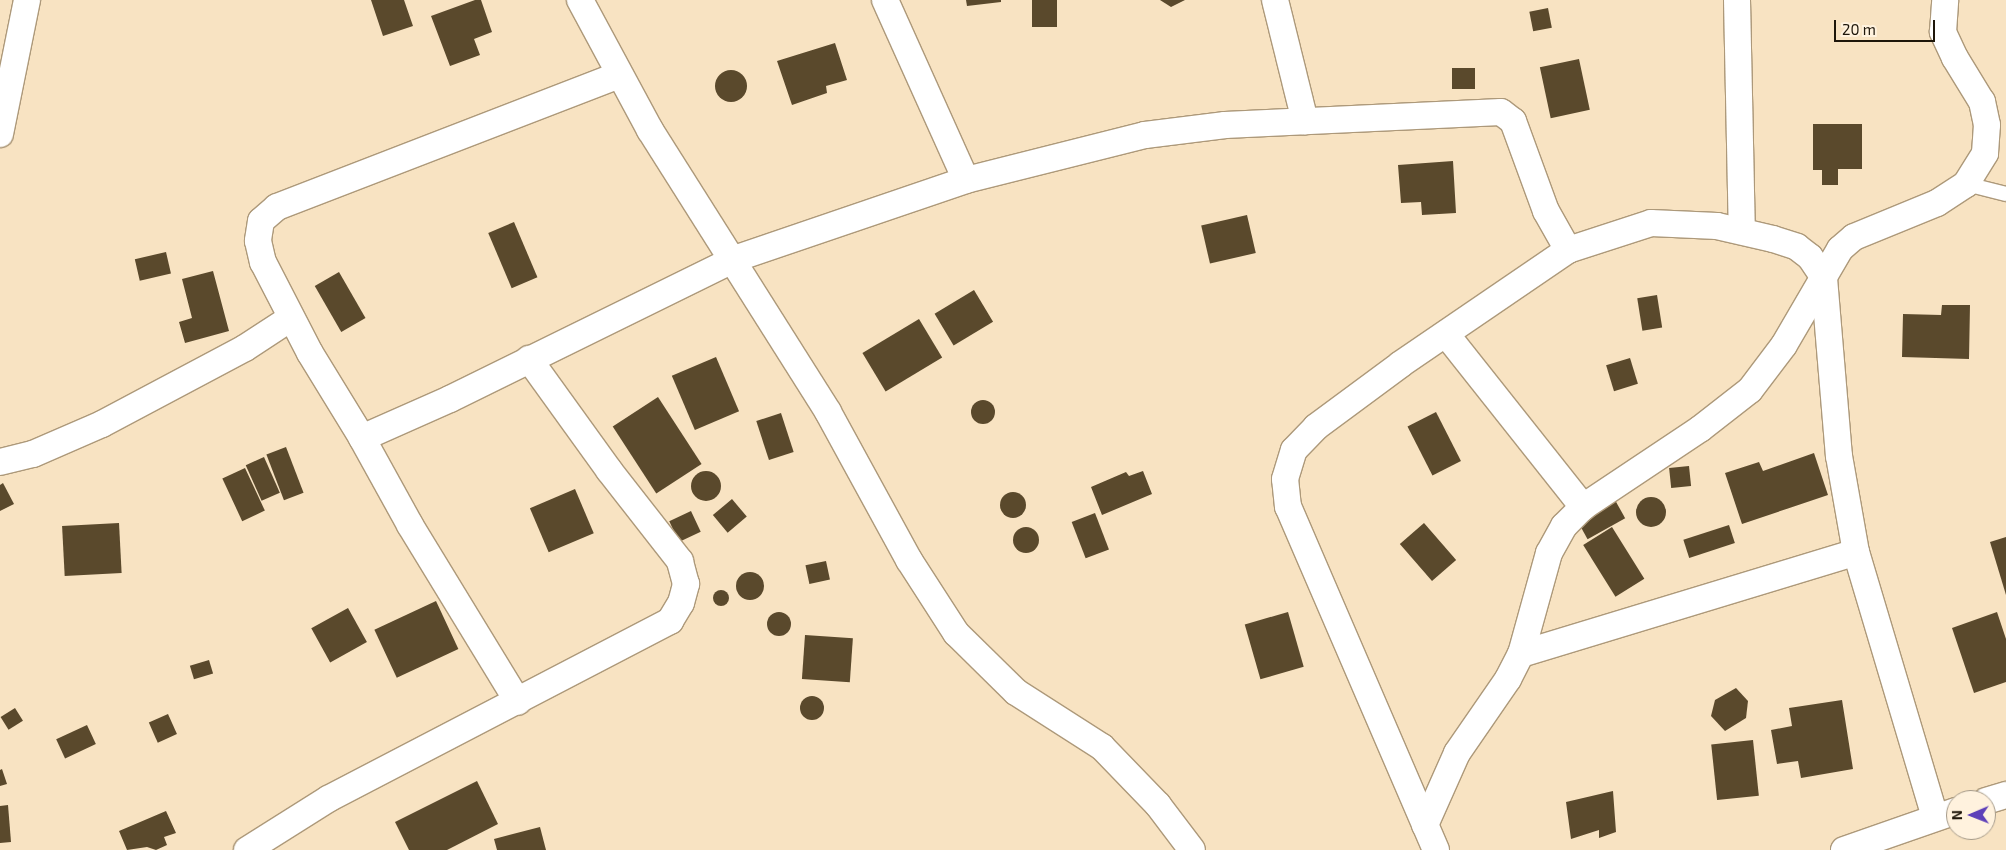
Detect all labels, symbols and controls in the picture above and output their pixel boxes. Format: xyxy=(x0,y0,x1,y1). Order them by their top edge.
scale bar xyxy=(1836,10,1937,42)
text: 20 m xyxy=(1842,20,1876,38)
north arrow xyxy=(1946,790,1996,840)
text: N xyxy=(1948,810,1965,820)

